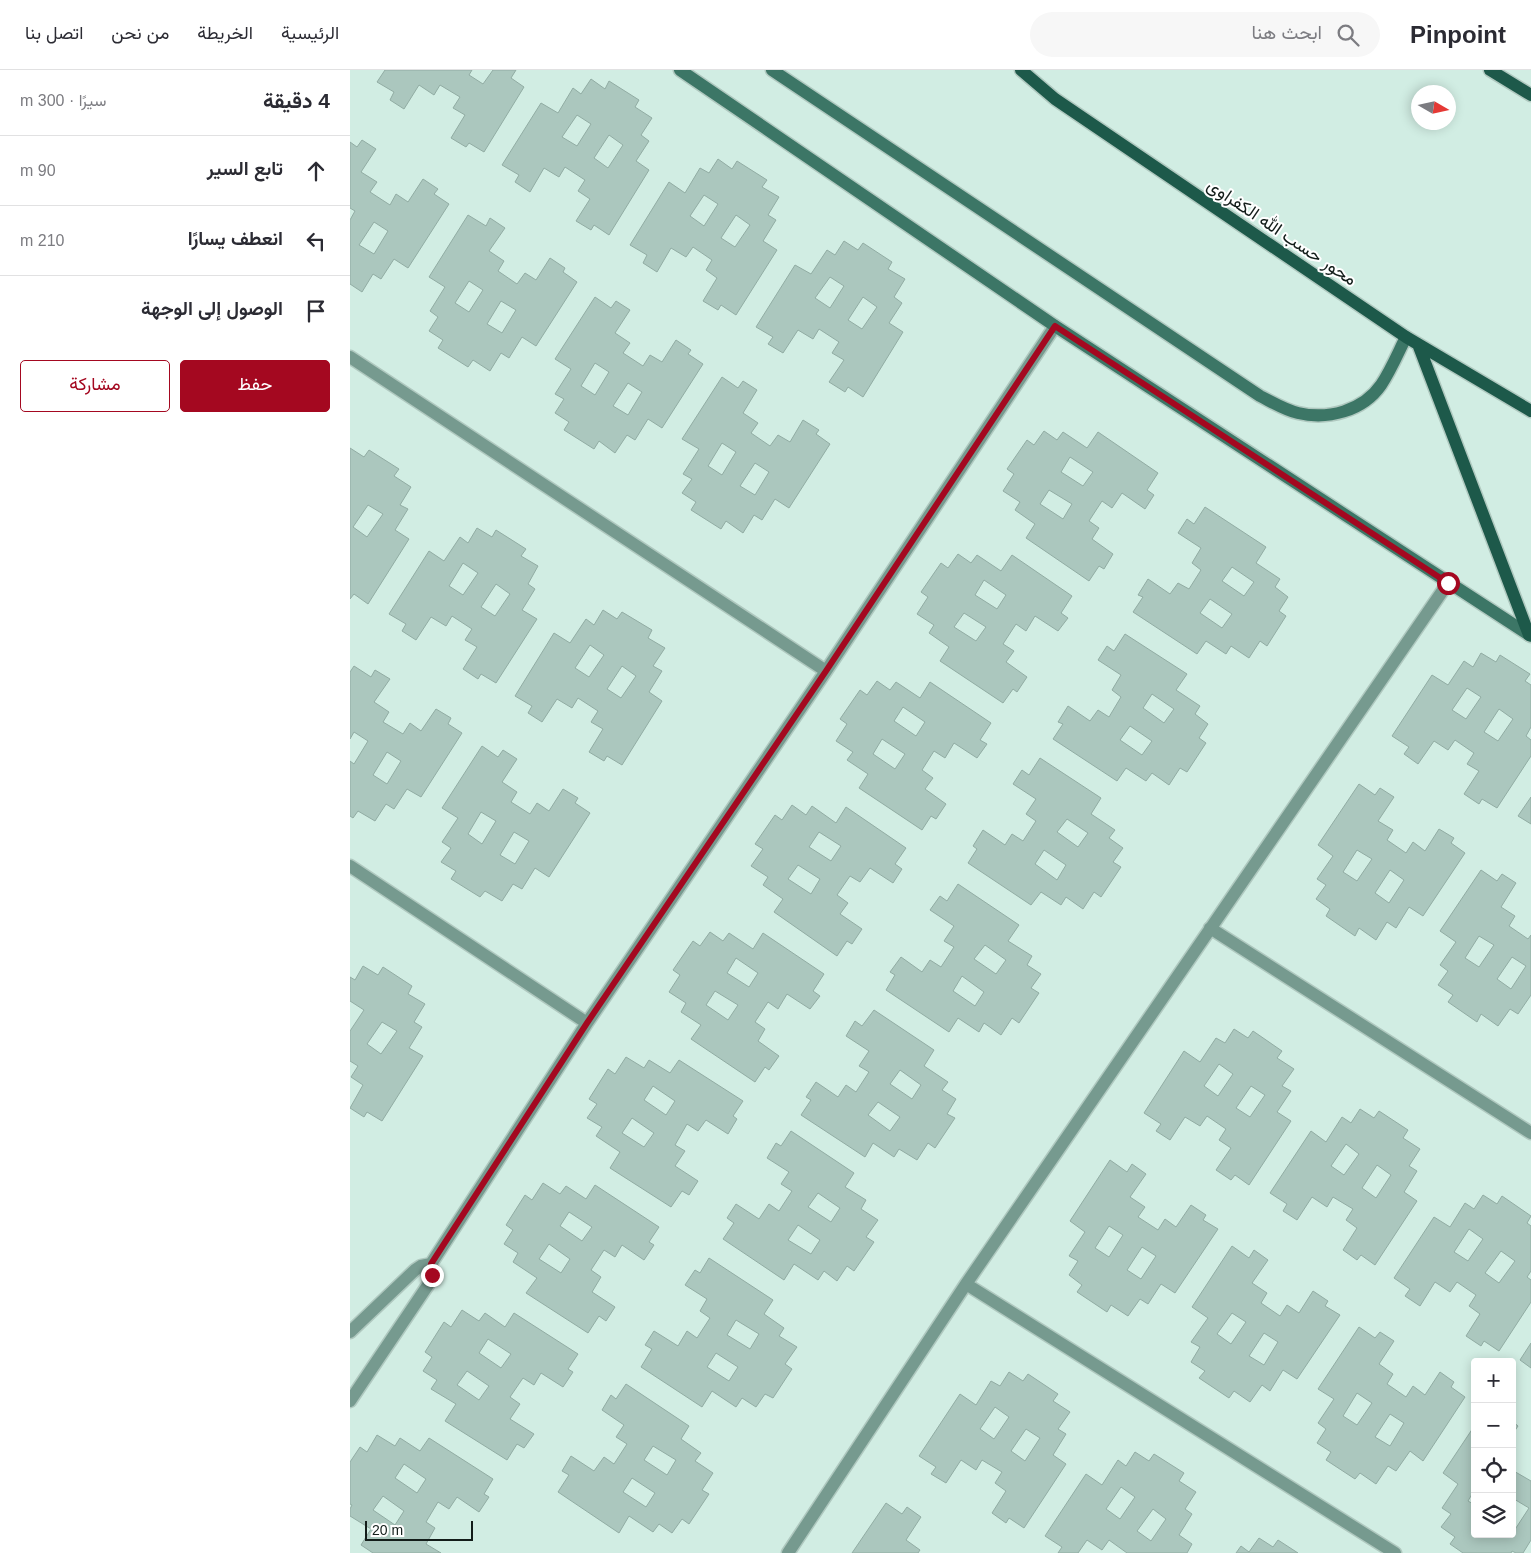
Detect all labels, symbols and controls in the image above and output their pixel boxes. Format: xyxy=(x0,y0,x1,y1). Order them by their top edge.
search box xyxy=(1030,12,1380,57)
icon: search xyxy=(1334,21,1362,49)
text: Pinpoint xyxy=(1410,21,1506,48)
text: ابحث هنا xyxy=(1252,22,1322,43)
text: اتصل بنا xyxy=(25,23,83,43)
text: من نحن xyxy=(111,23,169,43)
text: الخريطة xyxy=(197,23,253,43)
text: الرئيسية xyxy=(281,23,339,43)
north arrow xyxy=(1411,85,1456,130)
text: 4 دقيقة xyxy=(263,89,330,112)
text: سيرًا · 300 m xyxy=(20,92,106,109)
icon: ahead xyxy=(302,157,330,185)
text: تابع السير xyxy=(207,158,283,179)
text: 90 m xyxy=(20,162,56,179)
street label: محور حسب الله الكفراوى xyxy=(1203,174,1361,290)
icon: left xyxy=(302,227,330,255)
text: انعطف يسارًا xyxy=(188,228,283,249)
text: 210 m xyxy=(20,232,64,249)
icon: arrive xyxy=(302,297,330,325)
text: الوصول إلى الوجهة xyxy=(141,298,283,319)
button: مشاركة xyxy=(20,360,170,412)
button: حفظ xyxy=(180,360,330,412)
route start xyxy=(1437,572,1460,595)
route end xyxy=(421,1264,444,1287)
map controls xyxy=(1471,1358,1516,1538)
button: + xyxy=(1471,1358,1516,1403)
button: − xyxy=(1471,1403,1516,1448)
button: locate xyxy=(1471,1448,1516,1493)
button: layers xyxy=(1471,1493,1516,1538)
scale bar xyxy=(365,1518,472,1541)
text: 20 m xyxy=(372,1522,403,1538)

